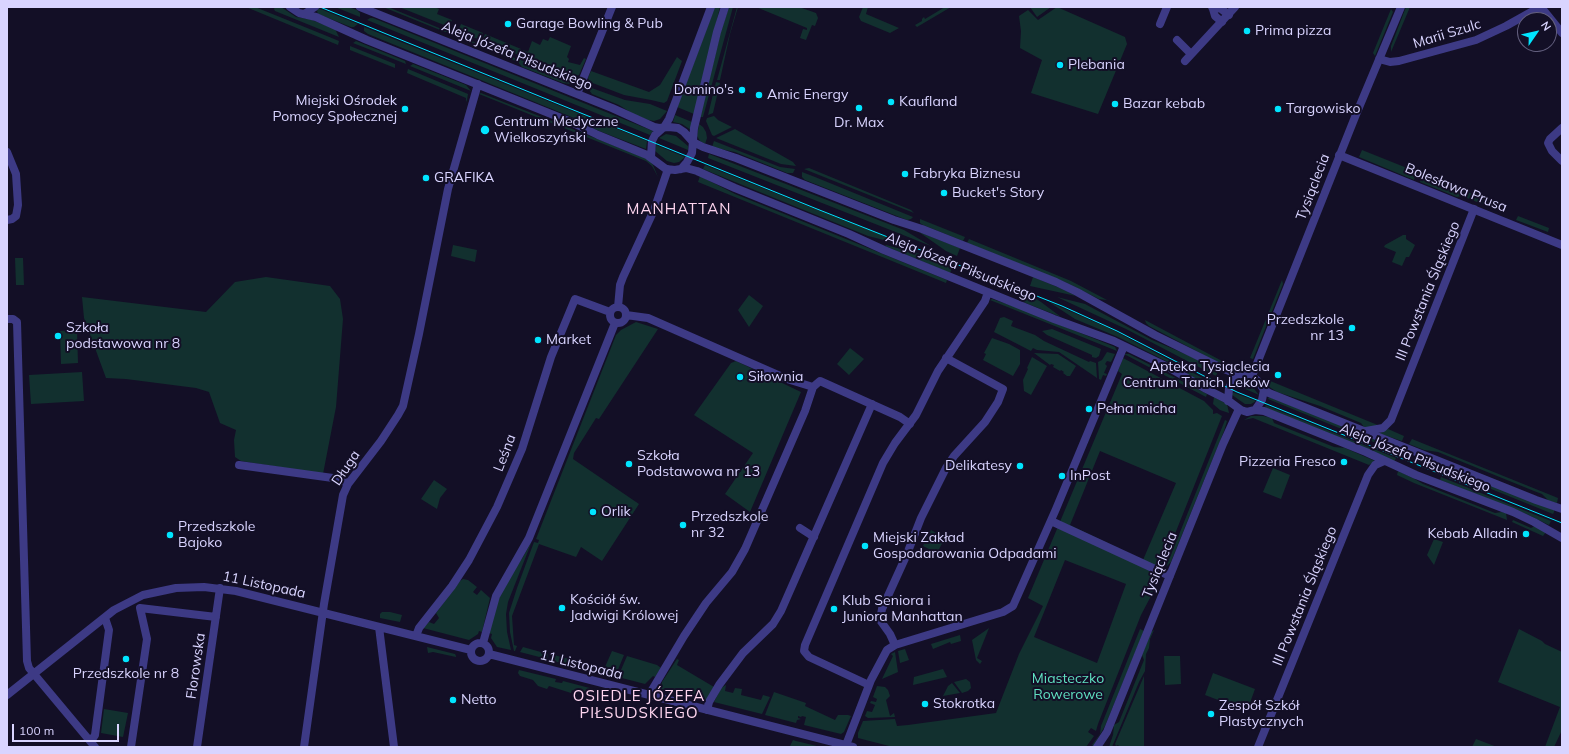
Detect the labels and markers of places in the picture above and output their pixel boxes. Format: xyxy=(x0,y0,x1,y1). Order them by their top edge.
place label: Garage Bowling & Pub xyxy=(516,16,663,32)
marker: Garage Bowling & Pub xyxy=(503,19,513,29)
place label: Prima pizza xyxy=(1255,23,1331,39)
marker: Prima pizza xyxy=(1242,26,1252,36)
place label: Plebania xyxy=(1068,57,1125,73)
marker: Plebania xyxy=(1055,60,1065,70)
place label: Domino's xyxy=(674,82,734,98)
marker: Domino's xyxy=(737,85,747,95)
place label: Amic Energy xyxy=(767,87,848,103)
marker: Amic Energy xyxy=(754,90,764,100)
place label: Miejski Ośrodek Pomocy Społecznej xyxy=(272,93,397,126)
place label: Kaufland xyxy=(899,94,957,110)
place label: Bazar kebab xyxy=(1123,96,1205,112)
marker: Kaufland xyxy=(886,97,896,107)
marker: Bazar kebab xyxy=(1110,99,1120,109)
place label: Targowisko xyxy=(1286,101,1361,117)
marker: Dr. Max xyxy=(854,103,864,113)
marker: Miejski Ośrodek Pomocy Społecznej xyxy=(400,104,410,114)
marker: Targowisko xyxy=(1273,104,1283,114)
place label: Centrum Medyczne Wielkoszyński xyxy=(494,114,618,146)
place label: Dr. Max xyxy=(834,115,884,131)
marker: Centrum Medyczne Wielkoszyński xyxy=(479,124,491,136)
place label: Fabryka Biznesu xyxy=(913,166,1020,182)
marker: Fabryka Biznesu xyxy=(900,169,910,179)
place label: GRAFIKA xyxy=(434,170,494,186)
marker: GRAFIKA xyxy=(421,173,431,183)
place label: Bucket's Story xyxy=(952,185,1044,201)
marker: Bucket's Story xyxy=(939,188,949,198)
place label: Przedszkole nr 13 xyxy=(1267,312,1344,344)
place label: Szkoła podstawowa nr 8 xyxy=(66,320,180,352)
marker: Przedszkole nr 13 xyxy=(1347,323,1357,333)
marker: Szkoła podstawowa nr 8 xyxy=(53,331,63,341)
place label: Market xyxy=(546,332,591,348)
marker: Market xyxy=(533,335,543,345)
place label: Apteka Tysiąclecia Centrum Tanich Leków xyxy=(1123,359,1270,392)
place label: Siłownia xyxy=(748,369,803,385)
marker: Apteka Tysiąclecia Centrum Tanich Leków xyxy=(1273,370,1283,380)
marker: Siłownia xyxy=(735,372,745,382)
place label: Pełna micha xyxy=(1097,401,1176,417)
marker: Pełna micha xyxy=(1084,404,1094,414)
place label: Szkoła Podstawowa nr 13 xyxy=(637,448,760,480)
place label: Pizzeria Fresco xyxy=(1239,454,1336,470)
marker: Pizzeria Fresco xyxy=(1339,457,1349,467)
place label: Delikatesy xyxy=(945,458,1012,474)
marker: Szkoła Podstawowa nr 13 xyxy=(624,459,634,469)
marker: Delikatesy xyxy=(1015,461,1025,471)
place label: InPost xyxy=(1070,468,1110,484)
marker: InPost xyxy=(1057,471,1067,481)
place label: Orlik xyxy=(601,504,631,520)
marker: Orlik xyxy=(588,507,598,517)
place label: Przedszkole nr 32 xyxy=(691,509,768,542)
place label: Przedszkole Bajoko xyxy=(178,519,255,552)
marker: Przedszkole nr 32 xyxy=(678,520,688,530)
place label: Kebab Alladin xyxy=(1428,526,1518,542)
marker: Kebab Alladin xyxy=(1521,529,1531,539)
marker: Przedszkole Bajoko xyxy=(165,530,175,540)
place label: Miejski Zakład Gospodarowania Odpadami xyxy=(873,530,1057,562)
marker: Miejski Zakład Gospodarowania Odpadami xyxy=(860,541,870,551)
place label: Kościół św. Jadwigi Królowej xyxy=(570,592,678,624)
place label: Klub Seniora i Juniora Manhattan xyxy=(842,593,963,626)
marker: Kościół św. Jadwigi Królowej xyxy=(557,603,567,613)
marker: Klub Seniora i Juniora Manhattan xyxy=(829,604,839,614)
marker: Przedszkole nr 8 xyxy=(121,654,131,664)
place label: Przedszkole nr 8 xyxy=(73,666,179,682)
place label: Netto xyxy=(461,692,497,708)
marker: Netto xyxy=(448,695,458,705)
place label: Stokrotka xyxy=(933,696,995,712)
place label: Zespół Szkół Plastycznych xyxy=(1219,698,1304,730)
marker: Stokrotka xyxy=(920,699,930,709)
marker: Zespół Szkół Plastycznych xyxy=(1206,709,1216,719)

